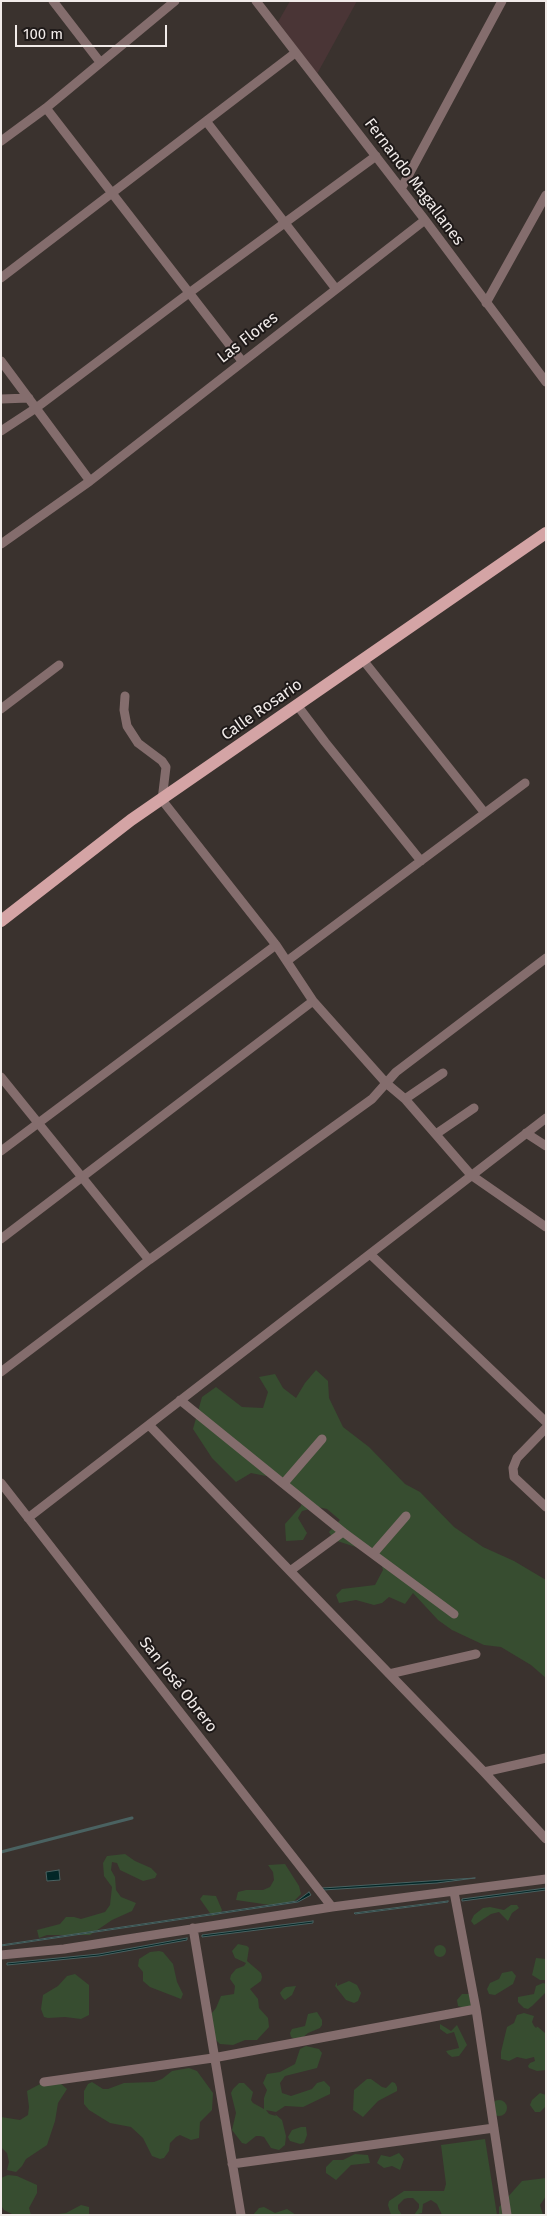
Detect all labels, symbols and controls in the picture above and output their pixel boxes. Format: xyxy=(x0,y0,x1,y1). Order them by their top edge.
scale bar xyxy=(18,15,170,47)
text: 100 m xyxy=(23,25,63,43)
street label: Fernando Magallanes xyxy=(360,115,468,249)
street label: Las Flores xyxy=(214,308,282,368)
street label: Calle Rosario xyxy=(218,675,306,745)
street label: San José Obrero xyxy=(135,1633,221,1737)

